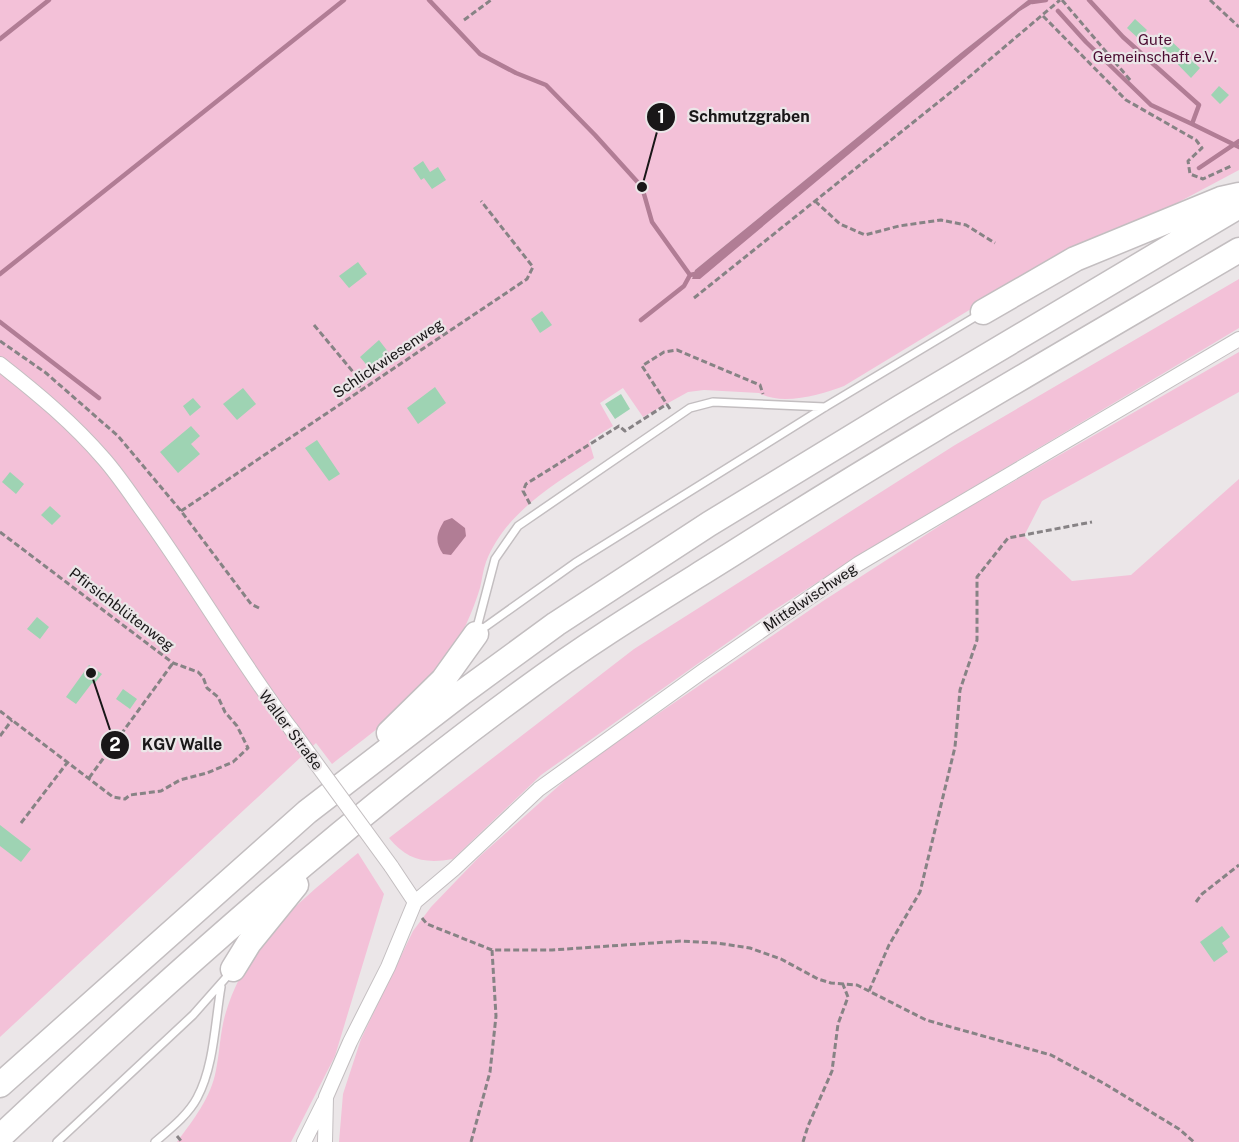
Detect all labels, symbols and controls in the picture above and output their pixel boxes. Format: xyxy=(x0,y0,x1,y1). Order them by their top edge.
park label: Gute Gemeinschaft e.V. xyxy=(1093,31,1217,65)
callout: Schmutzgraben xyxy=(646,100,822,134)
text: 1 xyxy=(657,106,665,127)
text: Schmutzgraben xyxy=(688,107,810,126)
street label: Schlickwiesenweg xyxy=(330,315,446,401)
street label: Mittelwischweg xyxy=(760,559,860,635)
street label: Pfirsichblütenweg xyxy=(66,564,178,654)
street label: Waller Straße xyxy=(256,687,326,773)
callout: KGV Walle xyxy=(100,728,234,762)
text: 2 xyxy=(109,734,121,755)
text: KGV Walle xyxy=(142,735,222,754)

